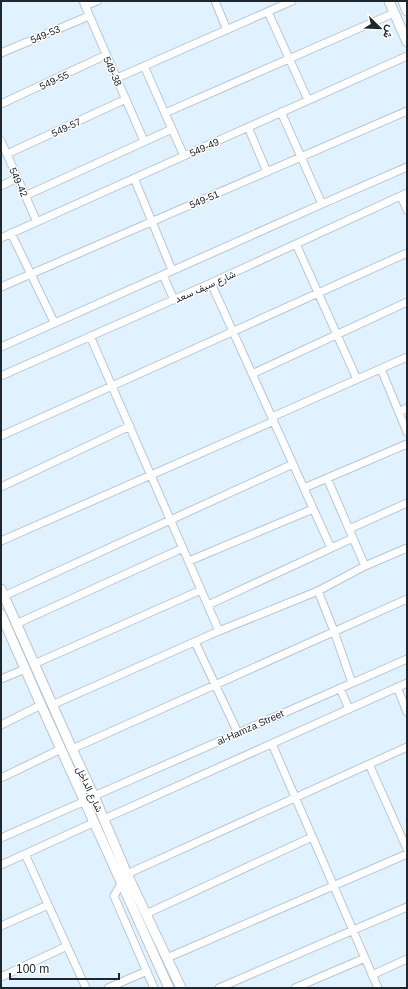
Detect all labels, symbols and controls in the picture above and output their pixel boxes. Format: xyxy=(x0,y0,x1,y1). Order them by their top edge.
north arrow xyxy=(360,8,400,48)
street label: 549-53 xyxy=(29,23,62,46)
text: ش xyxy=(380,23,397,40)
street label: 549-38 xyxy=(101,55,124,88)
street label: 549-55 xyxy=(38,69,71,92)
street label: 549-57 xyxy=(50,116,83,139)
street label: 549-49 xyxy=(188,136,221,159)
street label: 549-42 xyxy=(7,166,30,199)
street label: 549-51 xyxy=(188,188,221,211)
street label: شارع سيف سعد xyxy=(173,268,238,306)
street label: al-Hamza Street xyxy=(215,708,286,747)
street label: شارع الداخل xyxy=(73,765,105,814)
scale bar xyxy=(10,955,119,981)
text: 100 m xyxy=(16,962,49,976)

